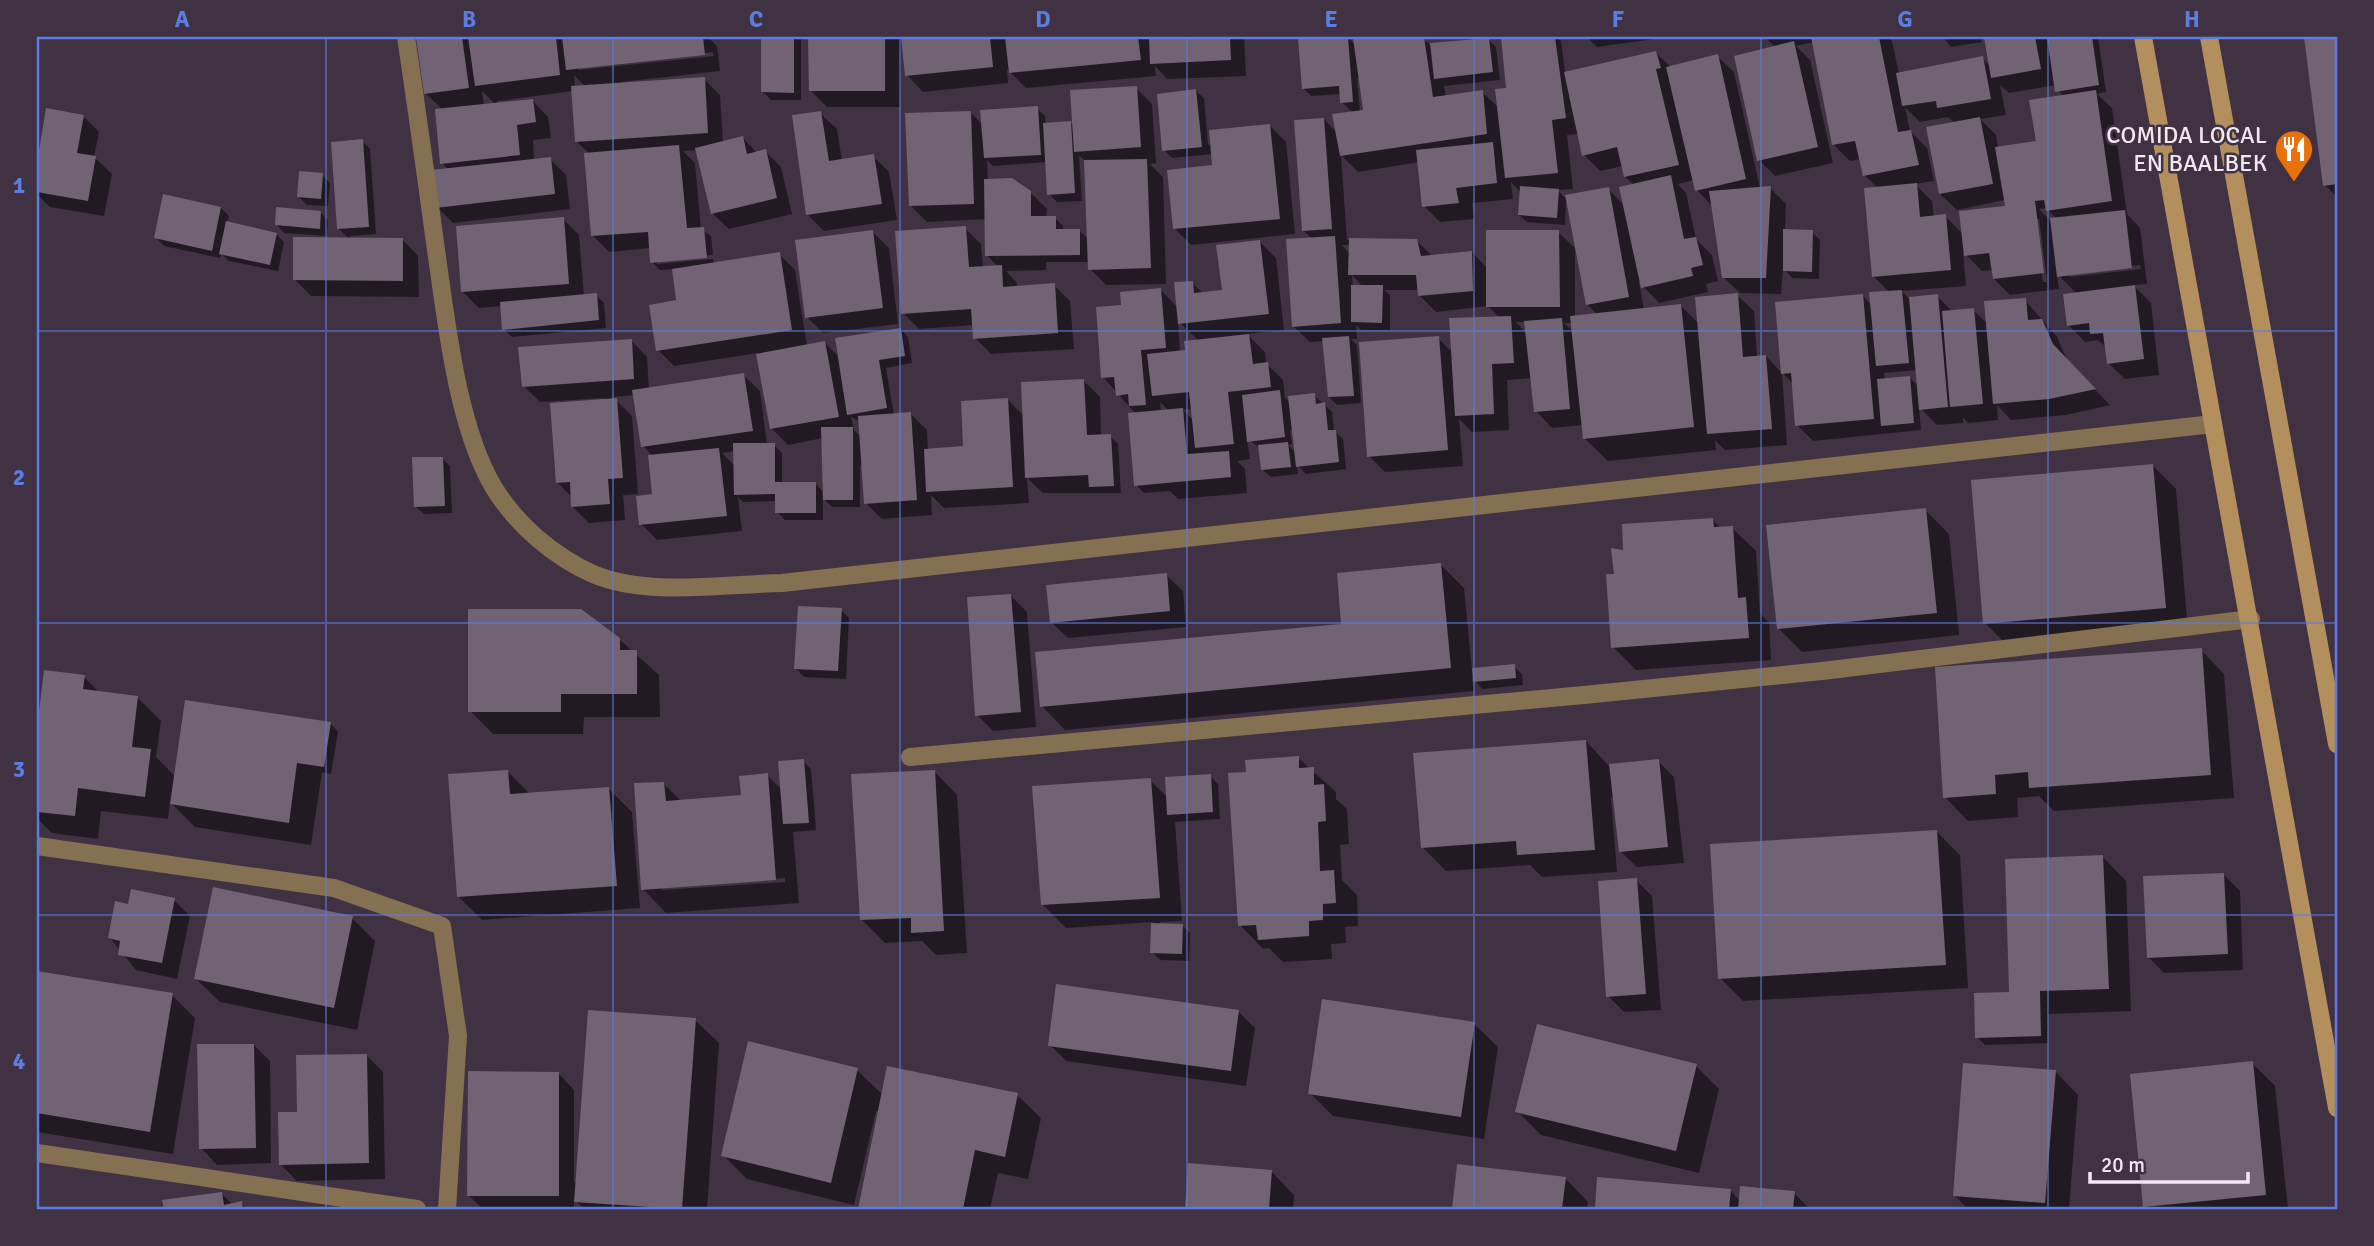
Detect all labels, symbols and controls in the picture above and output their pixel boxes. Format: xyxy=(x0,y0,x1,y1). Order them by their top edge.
text: A xyxy=(175,5,190,34)
text: B xyxy=(462,5,476,34)
text: C xyxy=(749,5,763,34)
text: D xyxy=(1035,5,1051,34)
text: E xyxy=(1324,5,1338,34)
text: F xyxy=(1612,5,1624,34)
text: G xyxy=(1897,5,1913,34)
text: H xyxy=(2184,5,2200,34)
place label: COMIDA LOCAL EN BAALBEK xyxy=(2106,120,2267,178)
restaurant icon: COMIDA LOCAL EN BAALBEK xyxy=(2273,128,2315,183)
text: 1 xyxy=(13,171,25,200)
text: 2 xyxy=(13,463,25,492)
text: 3 xyxy=(13,755,25,784)
text: 4 xyxy=(13,1047,25,1076)
scale bar xyxy=(2090,1141,2248,1185)
text: 20 m xyxy=(2101,1152,2145,1178)

